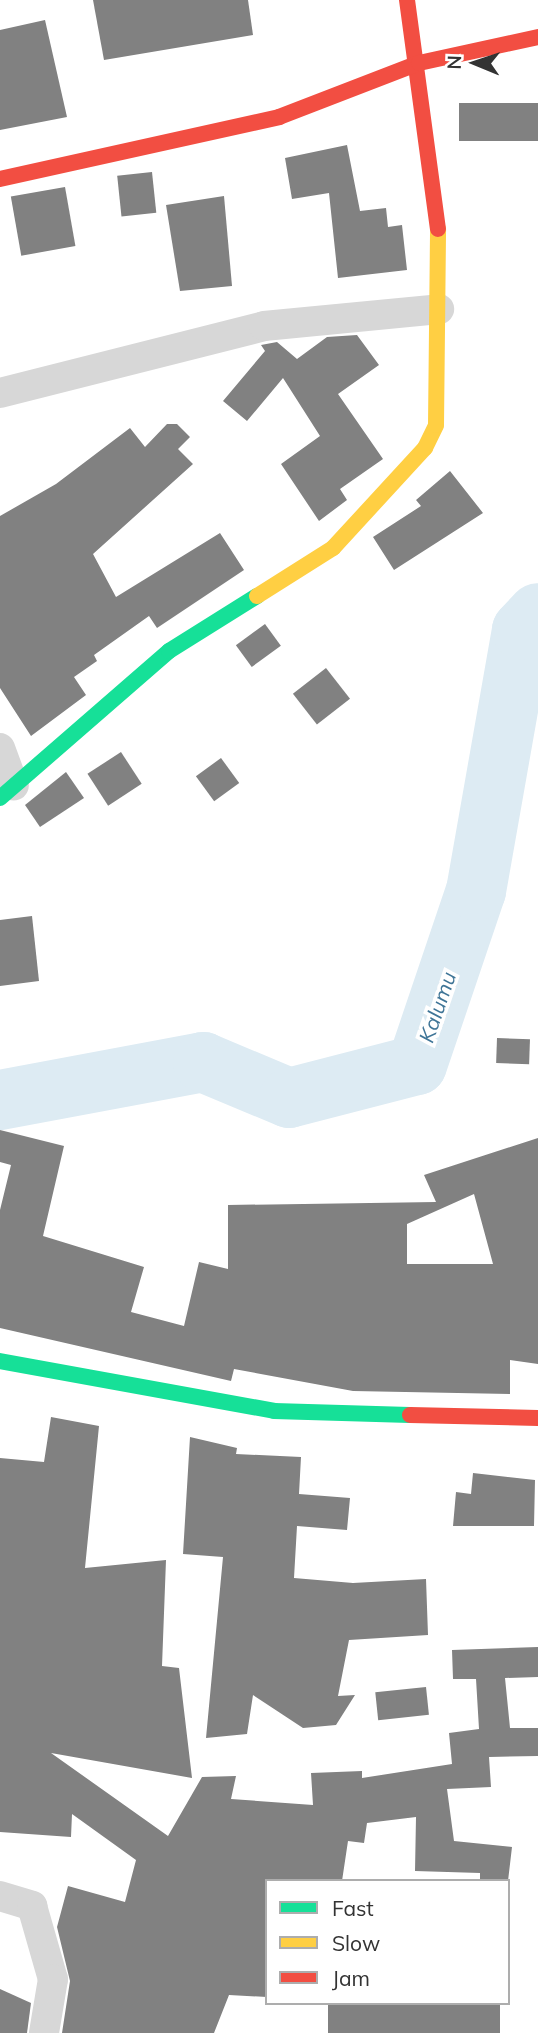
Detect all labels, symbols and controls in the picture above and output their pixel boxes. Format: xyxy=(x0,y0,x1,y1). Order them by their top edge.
north arrow xyxy=(440,28,510,98)
text: N xyxy=(442,55,466,70)
water label: Kalumu xyxy=(413,968,461,1046)
legend xyxy=(265,1879,510,2005)
text: Fast xyxy=(332,1895,374,1921)
text: Slow xyxy=(332,1930,380,1956)
text: Jam xyxy=(332,1965,370,1991)

